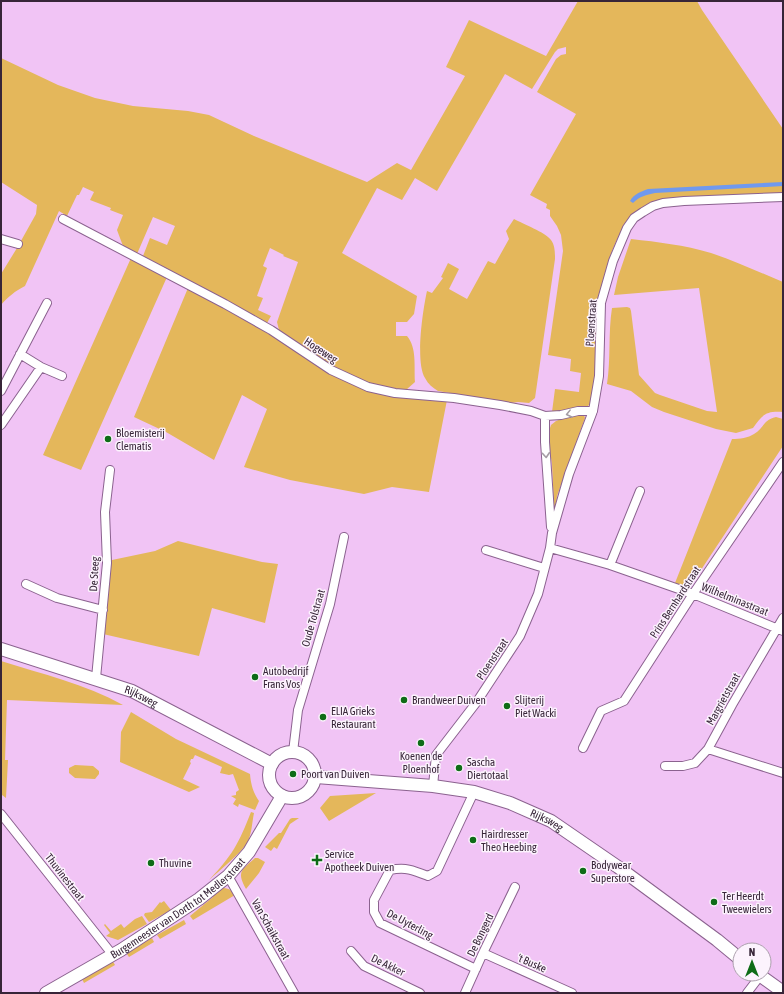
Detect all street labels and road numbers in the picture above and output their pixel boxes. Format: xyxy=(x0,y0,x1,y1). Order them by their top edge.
street label: Ploenstraat xyxy=(583,299,599,347)
street label: Hogeweg xyxy=(302,335,340,365)
street label: De Steeg xyxy=(87,556,101,592)
street label: Prins Bernhardstraat xyxy=(647,564,703,640)
street label: Wilhelminastraat xyxy=(700,580,770,618)
street label: Oude Tolstraat xyxy=(299,588,327,648)
street label: Ploenstraat xyxy=(474,636,510,682)
street label: Margrietstraat xyxy=(704,671,742,727)
street label: Rijksweg xyxy=(123,683,160,709)
street label: Rijksweg xyxy=(528,807,566,834)
street label: Thuvinestraat xyxy=(43,851,87,903)
street label: Burgemeester van Dorth tot Medlerstraat xyxy=(108,855,247,961)
street label: Van Schaikstraat xyxy=(250,897,292,961)
street label: De Uyterling xyxy=(385,907,435,941)
street label: De Bongerd xyxy=(464,912,496,958)
street label: 't Buske xyxy=(516,951,548,975)
street label: De Akker xyxy=(369,952,407,979)

